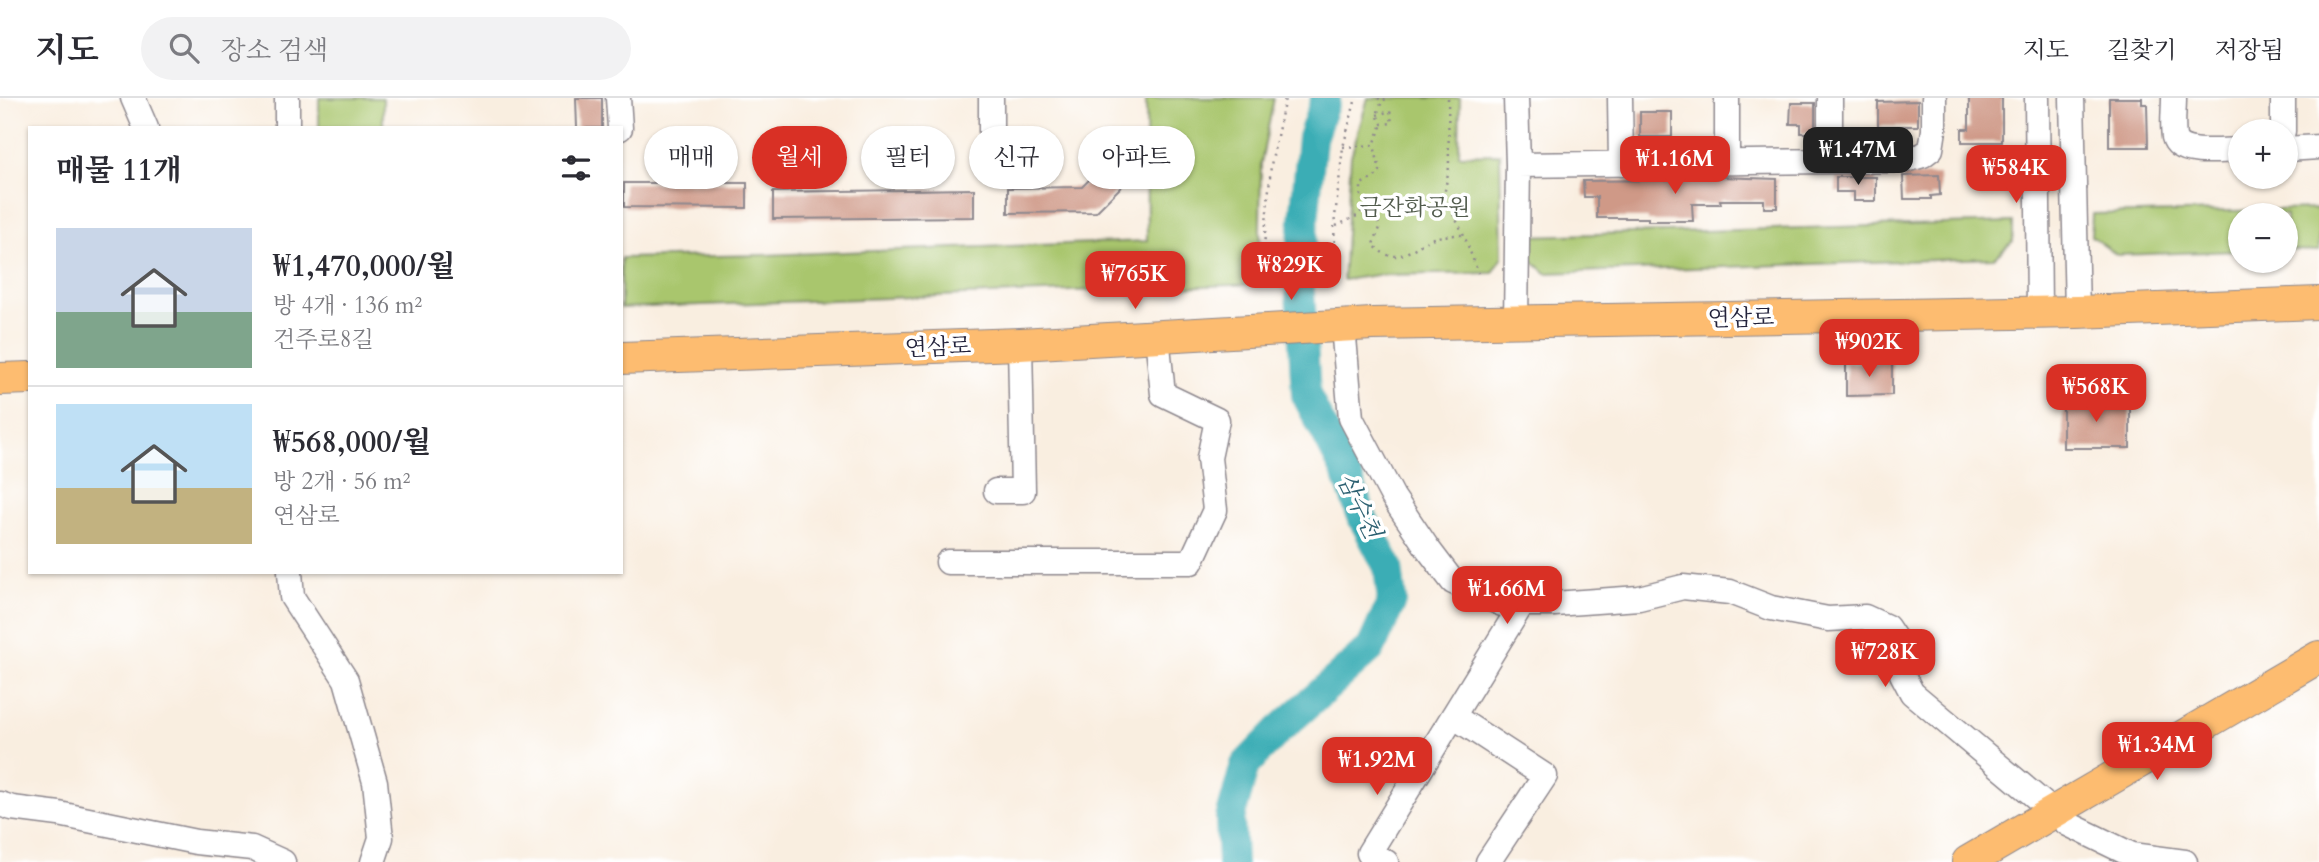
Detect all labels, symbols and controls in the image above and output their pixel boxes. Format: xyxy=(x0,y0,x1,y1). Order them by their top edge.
search box xyxy=(141,17,631,80)
text: 지도 xyxy=(35,28,99,73)
icon: search xyxy=(165,29,203,67)
text: 장소 검색 xyxy=(221,33,328,68)
text: 지도 xyxy=(2023,34,2069,67)
text: 길찾기 xyxy=(2107,34,2176,67)
text: 저장됨 xyxy=(2214,34,2284,67)
map controls xyxy=(2228,119,2298,273)
button: + xyxy=(2228,119,2298,189)
chip: 매매 xyxy=(644,126,738,189)
chip: 월세 xyxy=(752,126,847,189)
chip: 필터 xyxy=(861,126,955,189)
chip: 신규 xyxy=(969,126,1064,189)
chip: 아파트 xyxy=(1078,126,1195,189)
pin: ₩1.47M xyxy=(1801,127,1915,187)
text: ₩1.47M xyxy=(1819,134,1897,165)
pin: ₩1.16M xyxy=(1618,136,1732,196)
text: ₩1.16M xyxy=(1636,143,1714,174)
pin: ₩584K xyxy=(1967,146,2065,205)
icon: filters xyxy=(557,149,595,187)
text: 매물 11개 xyxy=(56,150,182,191)
text: ₩584K xyxy=(1982,152,2050,183)
park label: 금잔화공원 xyxy=(1359,192,1471,223)
button: − xyxy=(2228,203,2298,273)
pin: ₩829K xyxy=(1242,242,1340,302)
text: ₩1,470,000/월 xyxy=(273,246,455,287)
text: ₩829K xyxy=(1257,249,1325,280)
pin: ₩765K xyxy=(1086,252,1184,311)
icon: home xyxy=(112,256,196,340)
text: ₩765K xyxy=(1101,258,1169,289)
text: 방 4개 · 136 m² xyxy=(273,290,422,321)
street label: 연삼로 xyxy=(1707,302,1775,334)
pin: ₩902K xyxy=(1820,320,1918,379)
text: 건주로8길 xyxy=(273,324,374,355)
text: ₩902K xyxy=(1835,326,1903,357)
street label: 연삼로 xyxy=(904,330,972,364)
pin: ₩568K xyxy=(2047,364,2145,424)
text: ₩568K xyxy=(2062,371,2130,402)
text: ₩568,000/월 xyxy=(273,422,431,463)
icon: home xyxy=(112,432,196,516)
text: 방 2개 · 56 m² xyxy=(273,466,410,497)
water label: 삼수천 xyxy=(1329,468,1390,546)
text: 연삼로 xyxy=(273,500,340,531)
pin: ₩1.66M xyxy=(1450,566,1564,626)
text: ₩1.66M xyxy=(1468,573,1546,604)
pin: ₩728K xyxy=(1836,630,1934,689)
text: ₩728K xyxy=(1851,636,1919,667)
pin: ₩1.34M xyxy=(2100,722,2214,782)
text: ₩1.34M xyxy=(2118,729,2196,760)
pin: ₩1.92M xyxy=(1320,738,1434,797)
text: ₩1.92M xyxy=(1338,744,1416,775)

